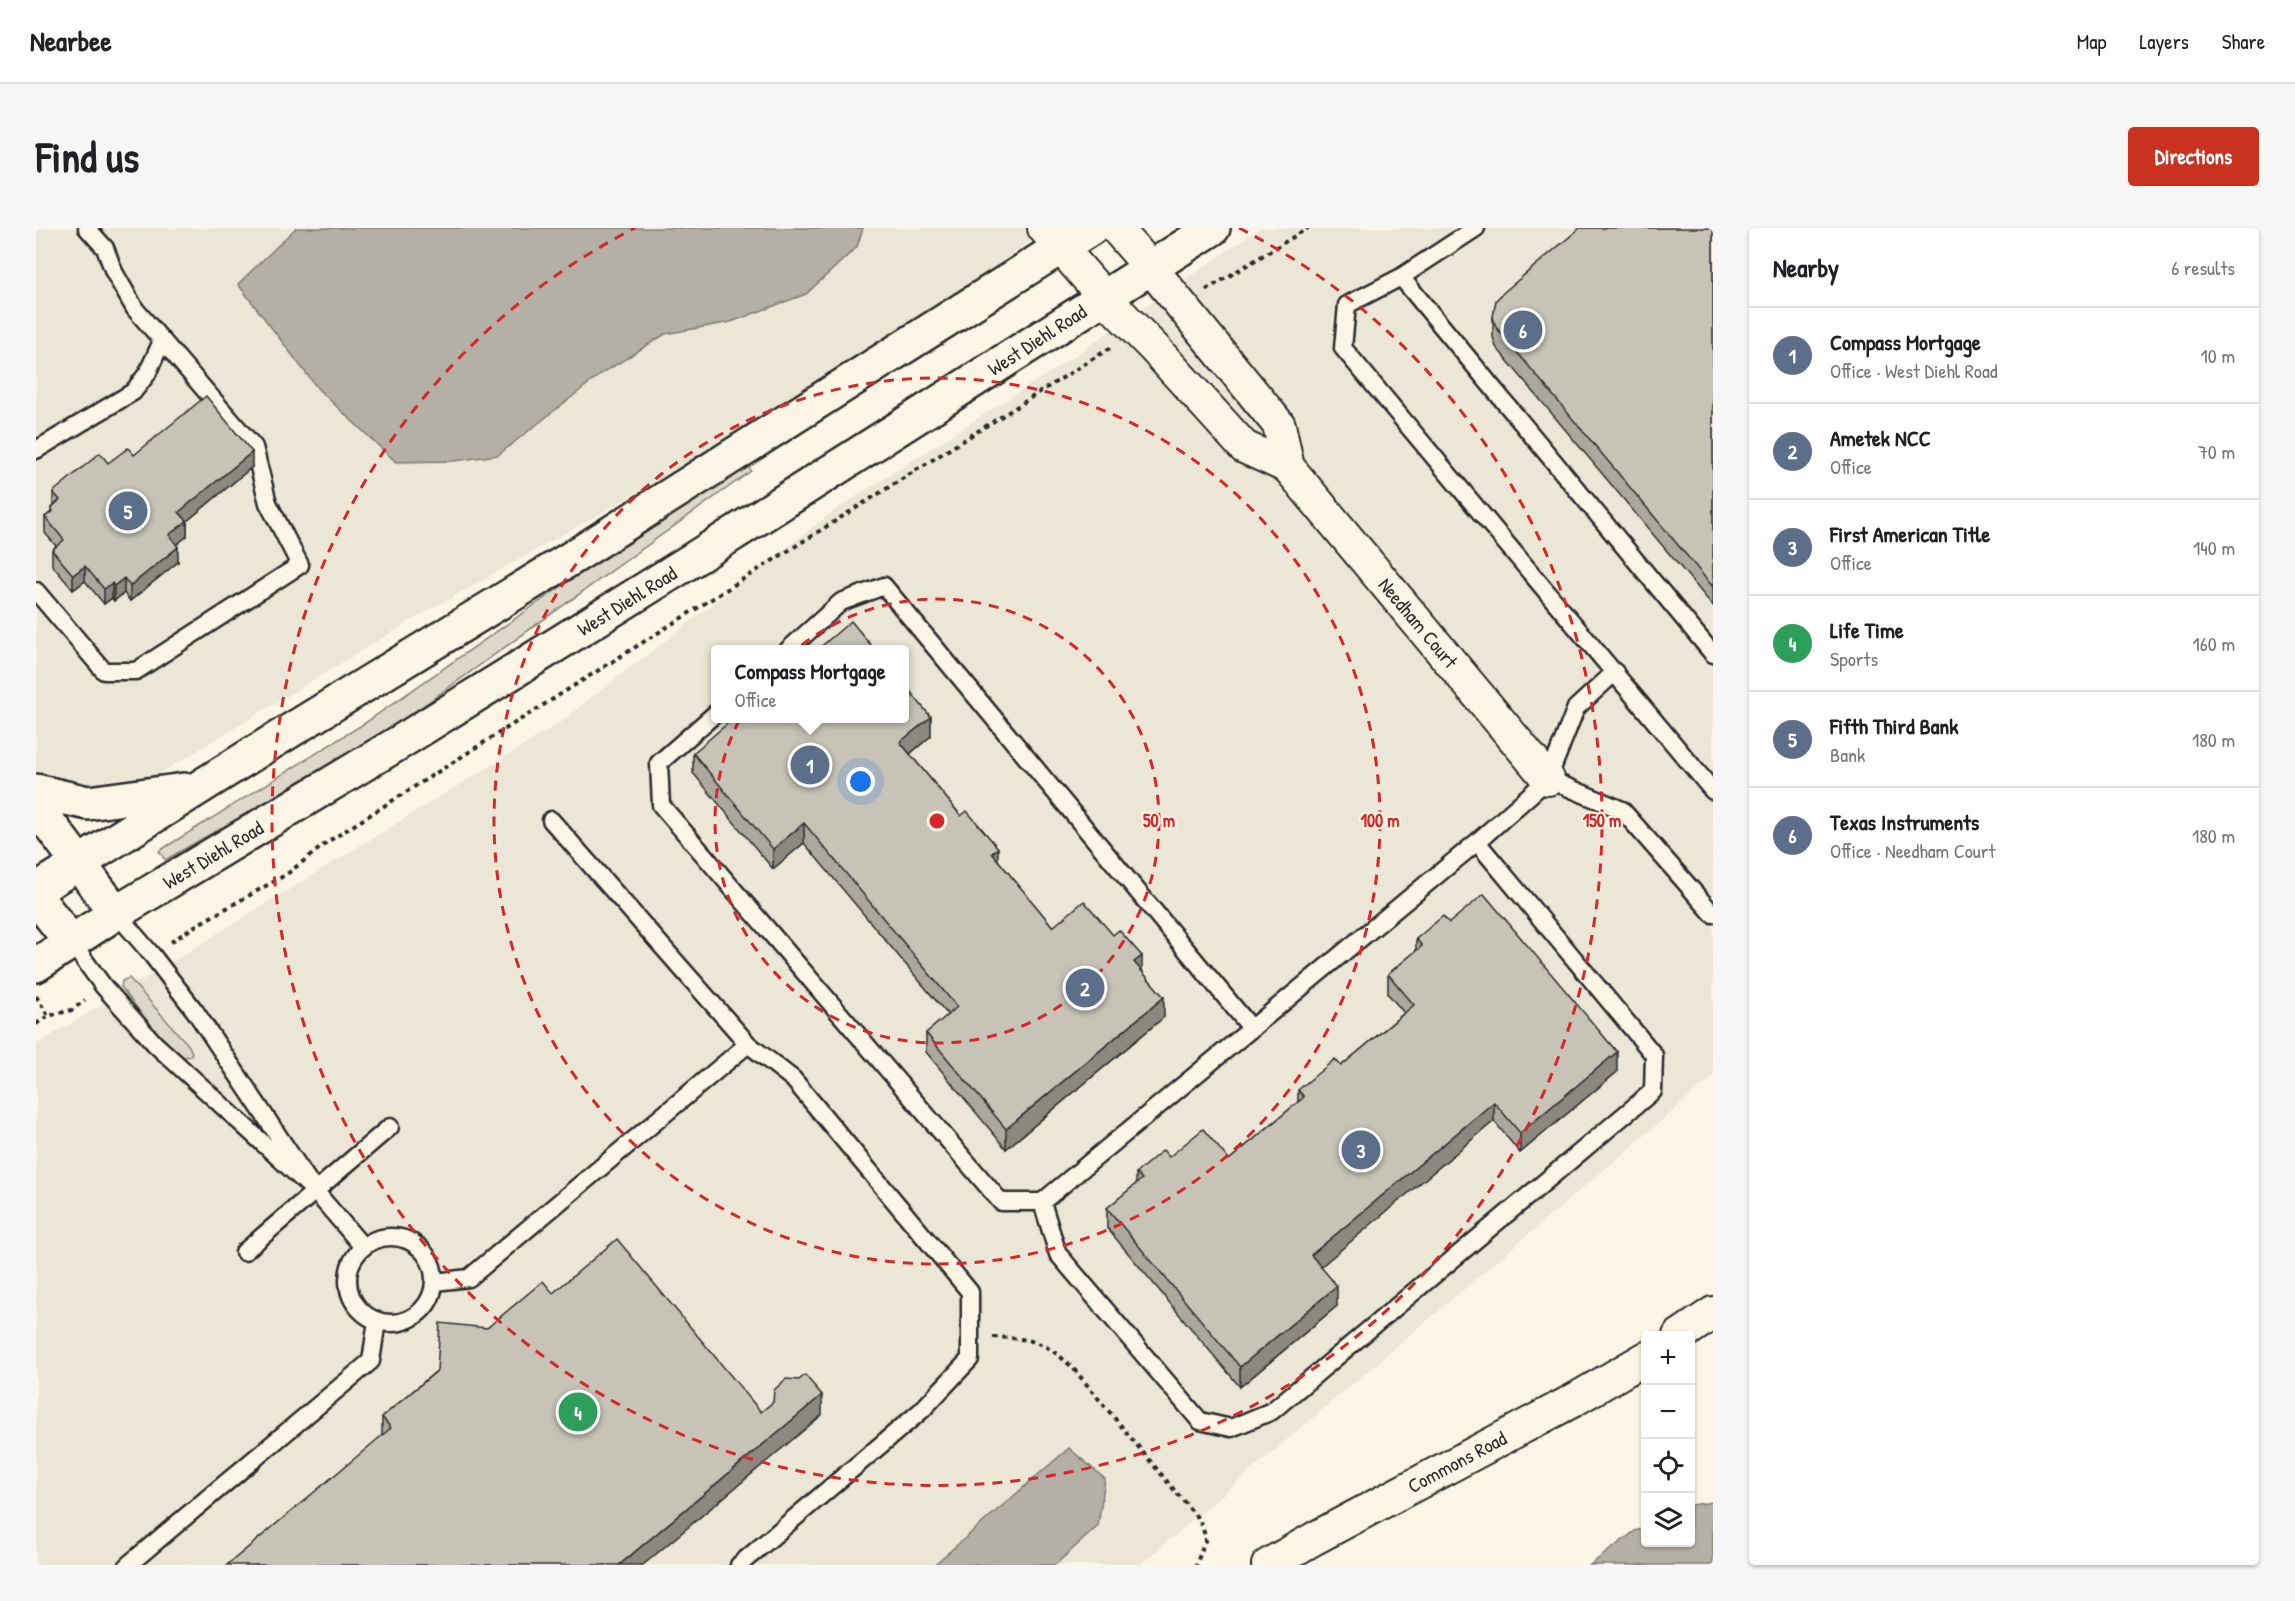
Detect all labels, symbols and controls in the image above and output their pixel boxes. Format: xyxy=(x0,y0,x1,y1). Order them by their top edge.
text: Nearbee xyxy=(30,22,112,60)
text: Map xyxy=(2077,27,2106,56)
text: Layers xyxy=(2139,27,2189,56)
text: Share xyxy=(2222,27,2265,56)
button: Directions xyxy=(2128,127,2259,186)
text: Find us xyxy=(36,128,139,185)
text: Nearby xyxy=(1773,250,1839,285)
text: 6 results xyxy=(2171,254,2235,281)
street label: West Diehl Road xyxy=(982,298,1091,382)
pin: 6 xyxy=(1504,308,1542,352)
text: Compass Mortgage xyxy=(1830,327,1981,357)
text: 1 xyxy=(1789,342,1796,369)
text: 10 m xyxy=(2201,342,2235,369)
text: Office · West Diehl Road xyxy=(1830,357,1998,384)
text: Ametek NCC xyxy=(1830,423,1931,453)
text: 2 xyxy=(1788,438,1797,465)
text: 70 m xyxy=(2198,438,2235,465)
text: Office xyxy=(1830,453,1872,480)
pin: 5 xyxy=(108,488,148,534)
text: First American Title xyxy=(1830,519,1990,549)
text: 3 xyxy=(1788,534,1797,561)
text: 140 m xyxy=(2193,534,2235,561)
text: Office xyxy=(1830,549,1872,576)
street label: West Diehl Road xyxy=(572,559,682,642)
street label: Needham Court xyxy=(1373,572,1465,674)
text: Life Time xyxy=(1830,615,1904,645)
text: 4 xyxy=(1789,630,1796,657)
text: 160 m xyxy=(2193,630,2235,657)
popup xyxy=(711,645,909,723)
text: Sports xyxy=(1830,645,1878,672)
text: Compass Mortgage xyxy=(735,656,885,686)
text: Office xyxy=(735,686,776,713)
text: Fifth Third Bank xyxy=(1830,711,1958,741)
text: 5 xyxy=(1788,726,1797,753)
text: 180 m xyxy=(2192,726,2235,753)
text: Bank xyxy=(1830,741,1865,768)
pin: 1 xyxy=(790,742,830,788)
your location xyxy=(846,767,875,796)
text: Texas Instruments xyxy=(1830,807,1979,837)
text: 50 m xyxy=(1143,808,1175,833)
text: 100 m xyxy=(1360,808,1400,833)
text: 150 m xyxy=(1583,808,1621,833)
centre of rings xyxy=(927,811,947,831)
street label: West Diehl Road xyxy=(158,814,268,895)
text: 6 xyxy=(1789,822,1796,849)
text: 180 m xyxy=(2192,822,2235,849)
text: Office · Needham Court xyxy=(1830,837,1995,864)
pin: 2 xyxy=(1066,966,1104,1011)
pin: 3 xyxy=(1342,1128,1380,1172)
map controls xyxy=(1641,1331,1695,1547)
button: + xyxy=(1641,1331,1695,1385)
button: − xyxy=(1641,1385,1695,1439)
pin: 4 xyxy=(558,1390,598,1434)
street label: Commons Road xyxy=(1403,1424,1511,1499)
button: locate xyxy=(1641,1439,1695,1493)
button: layers xyxy=(1641,1493,1695,1547)

